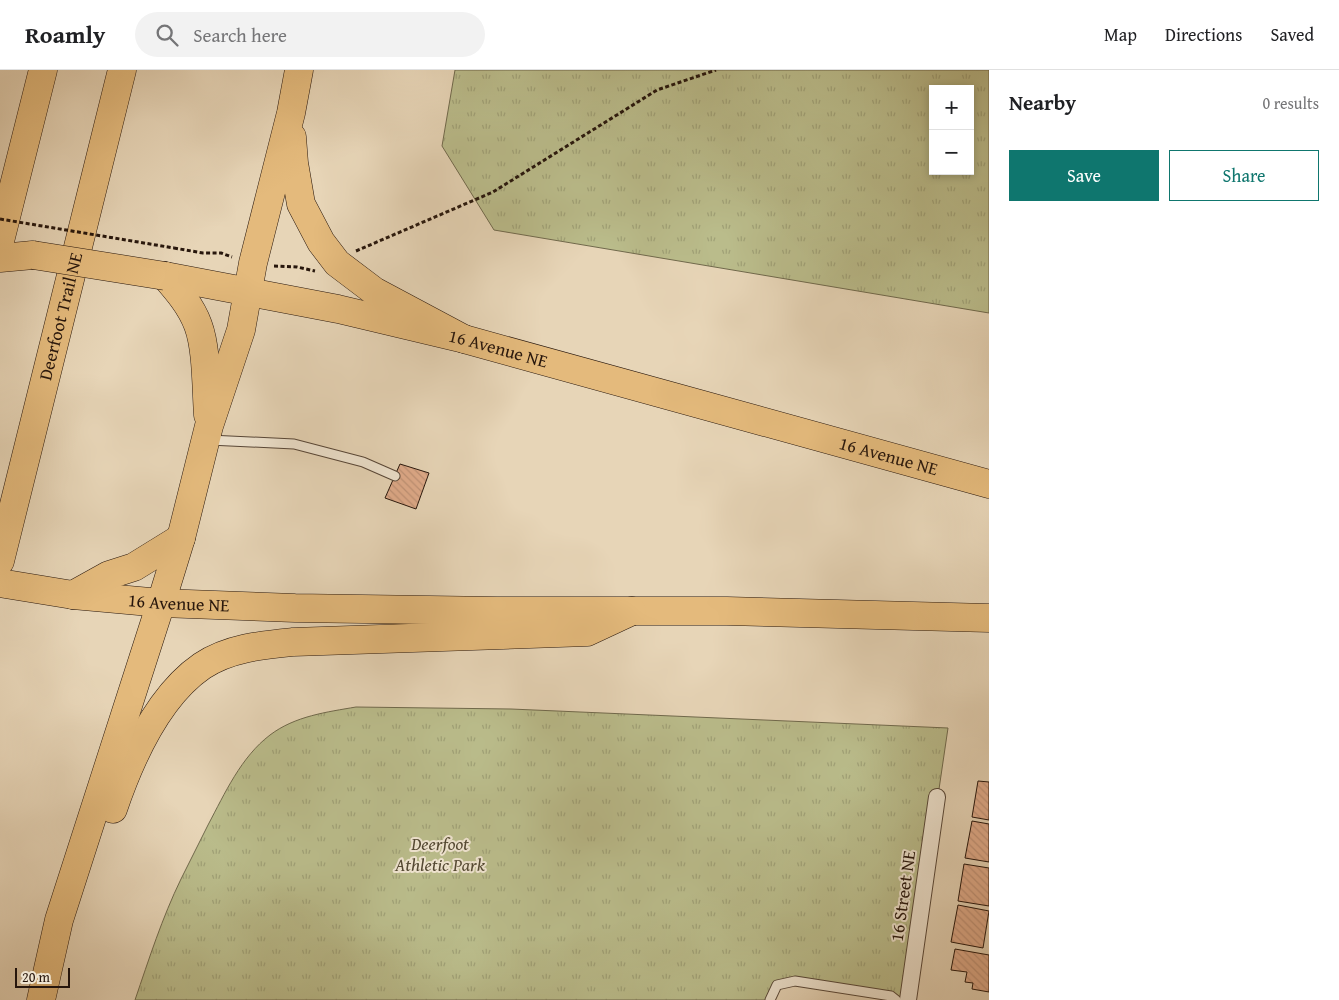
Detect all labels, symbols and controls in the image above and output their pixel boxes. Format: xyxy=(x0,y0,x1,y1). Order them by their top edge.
search box xyxy=(135,12,485,57)
text: Roamly xyxy=(25,17,105,52)
icon: search xyxy=(153,21,181,49)
text: Search here xyxy=(193,21,287,49)
text: Map xyxy=(1104,21,1137,48)
text: Directions xyxy=(1165,21,1242,48)
text: Saved xyxy=(1270,21,1314,48)
map controls xyxy=(929,85,974,175)
button: + xyxy=(929,85,974,130)
text: Nearby xyxy=(1009,87,1076,118)
text: 0 results xyxy=(1262,91,1319,115)
button: − xyxy=(929,130,974,175)
button: Save xyxy=(1009,150,1159,201)
button: Share xyxy=(1169,150,1319,201)
street label: Deerfoot Trail NE xyxy=(31,250,89,383)
street label: 16 Avenue NE xyxy=(446,322,551,374)
street label: 16 Avenue NE xyxy=(836,429,941,482)
street label: 16 Avenue NE xyxy=(127,586,230,619)
park label: Deerfoot Athletic Park xyxy=(394,830,486,878)
street label: 16 Street NE xyxy=(883,849,922,943)
scale bar xyxy=(15,965,70,988)
text: 20 m xyxy=(22,967,50,987)

